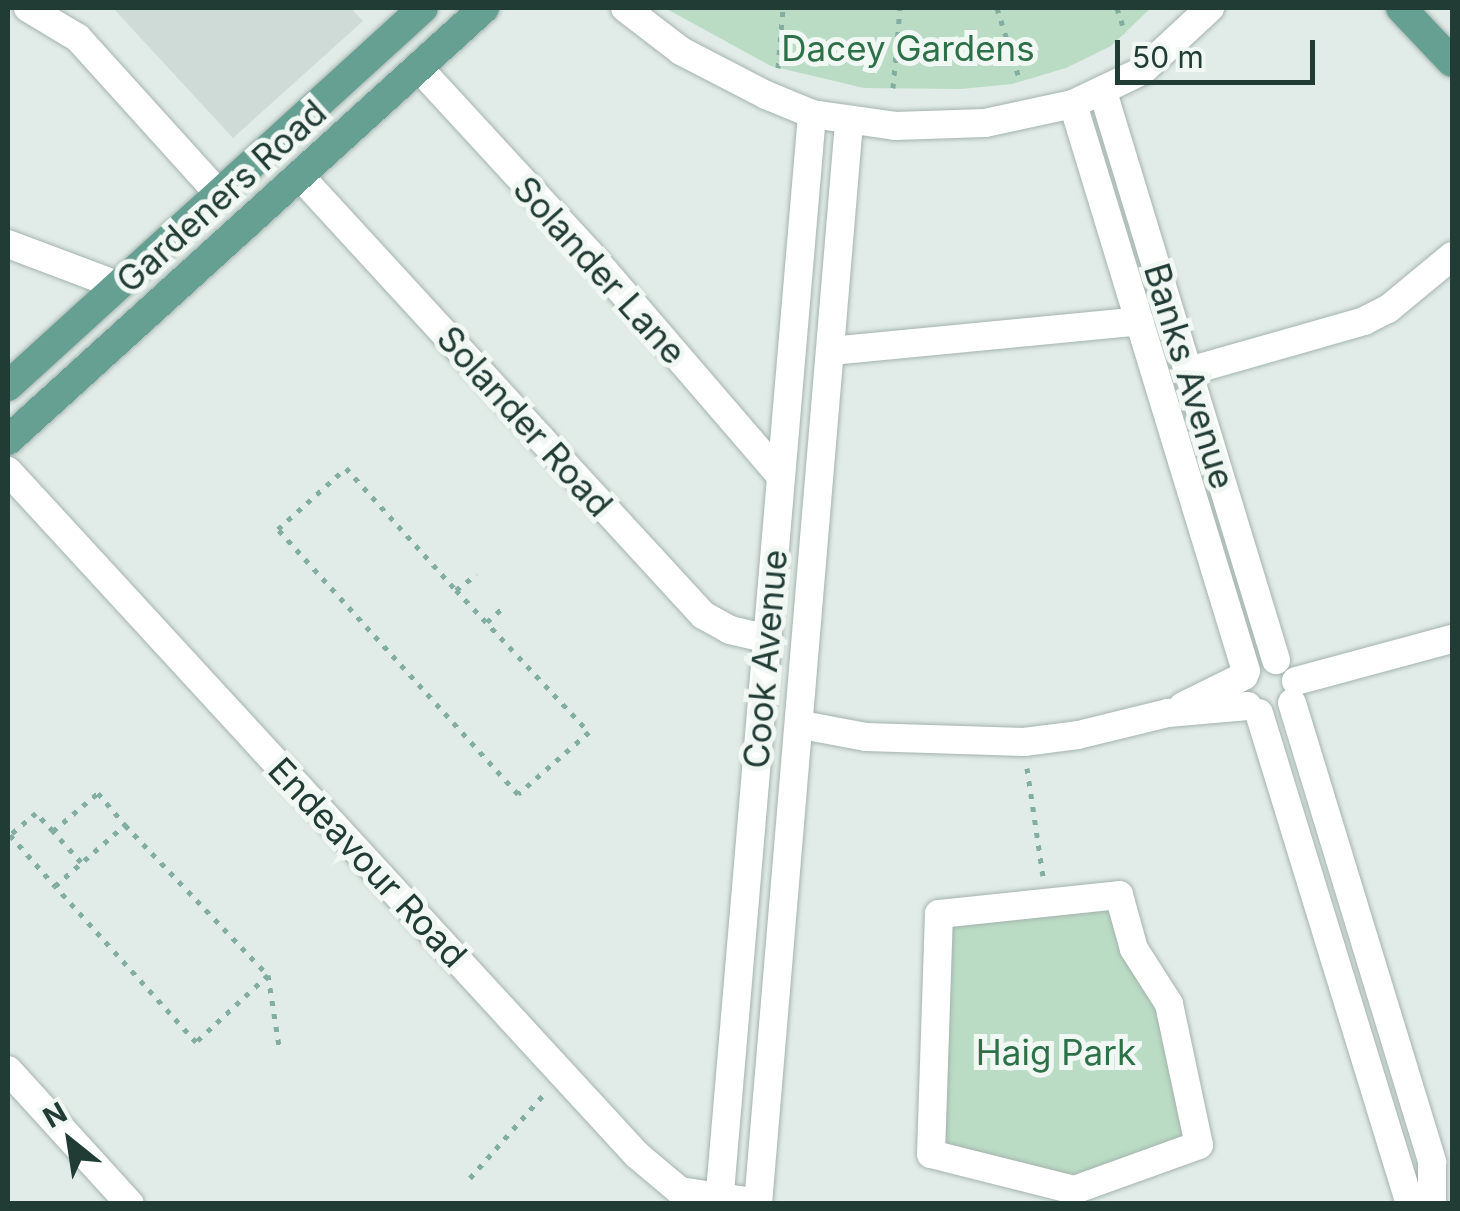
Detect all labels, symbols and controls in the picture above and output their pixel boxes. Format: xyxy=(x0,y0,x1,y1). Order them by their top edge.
scale bar xyxy=(1120,20,1320,82)
park label: Dacey Gardens xyxy=(781,27,1035,69)
text: 50 m xyxy=(1132,39,1204,75)
street label: Gardeners Road xyxy=(108,91,334,301)
street label: Solander Lane xyxy=(505,168,695,372)
street label: Banks Avenue xyxy=(1136,258,1244,494)
street label: Solander Road xyxy=(429,317,621,525)
street label: Cook Avenue xyxy=(735,548,795,770)
street label: Endeavour Road xyxy=(260,749,476,975)
park label: Haig Park xyxy=(976,1031,1136,1073)
north arrow xyxy=(20,1091,120,1191)
text: N xyxy=(37,1095,73,1135)

